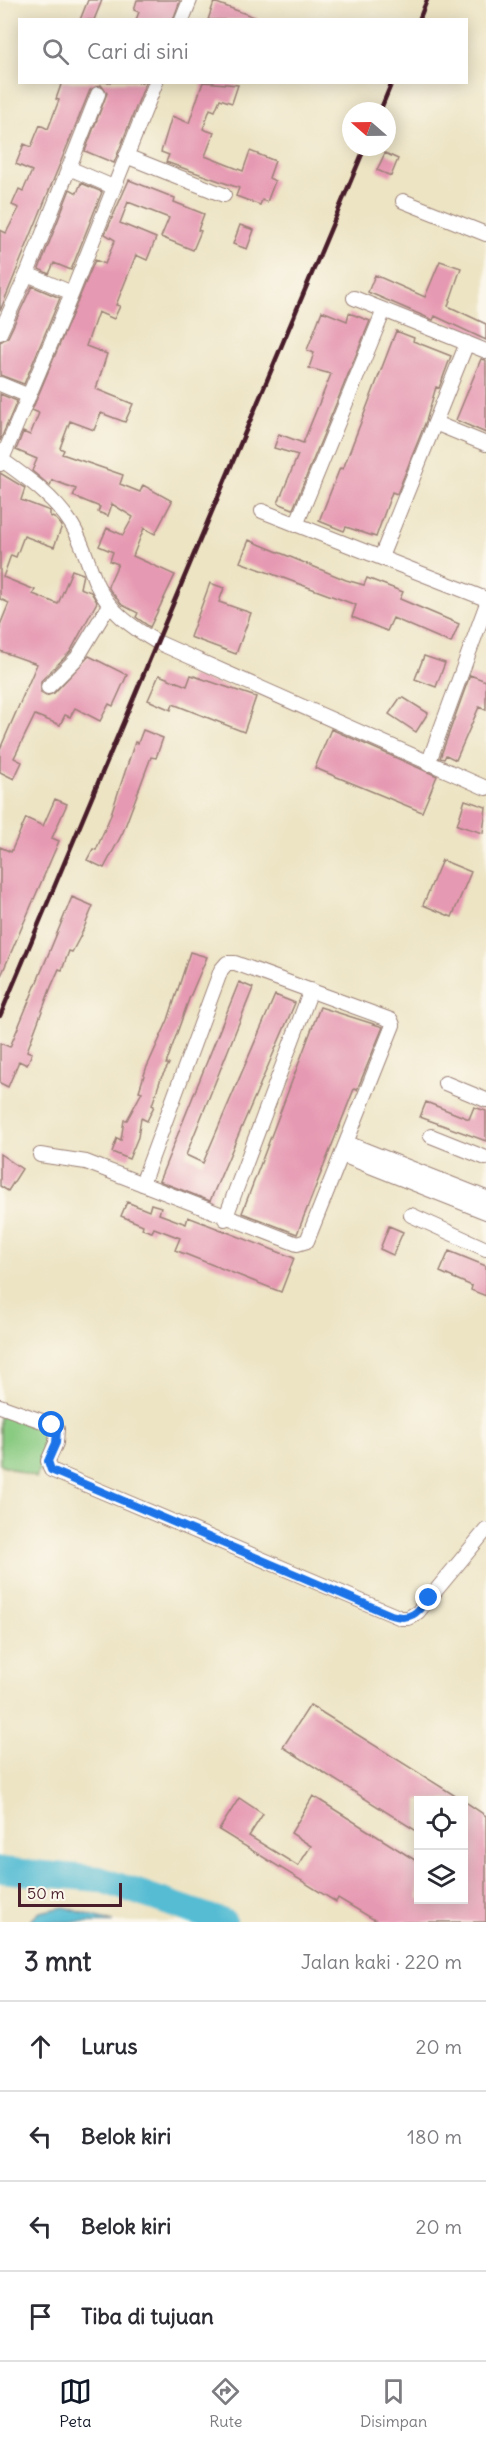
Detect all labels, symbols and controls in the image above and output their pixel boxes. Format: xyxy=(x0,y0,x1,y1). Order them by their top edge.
search box xyxy=(18,18,468,84)
icon: search xyxy=(39,35,72,68)
text: Cari di sini xyxy=(87,37,189,65)
north arrow xyxy=(342,102,396,156)
route start xyxy=(38,1411,64,1437)
route end xyxy=(415,1584,441,1610)
map controls xyxy=(414,1796,468,1904)
button: locate xyxy=(414,1796,468,1850)
button: layers xyxy=(414,1850,468,1904)
scale bar xyxy=(18,1880,122,1908)
text: 50 m xyxy=(27,1883,65,1903)
text: 3 mnt xyxy=(24,1945,91,1978)
text: Jalan kaki · 220 m xyxy=(301,1949,462,1974)
icon: ahead xyxy=(24,2030,57,2063)
text: Lurus xyxy=(81,2032,137,2060)
text: 20 m xyxy=(416,2034,462,2059)
icon: left xyxy=(24,2120,57,2153)
text: Belok kiri xyxy=(81,2122,171,2150)
text: 180 m xyxy=(407,2124,462,2149)
icon: left xyxy=(24,2210,57,2243)
text: Belok kiri xyxy=(81,2212,171,2240)
text: 20 m xyxy=(416,2214,462,2239)
icon: arrive xyxy=(24,2300,57,2333)
text: Tiba di tujuan xyxy=(81,2302,214,2330)
tab: Peta xyxy=(59,2375,92,2431)
tab: Rute xyxy=(209,2375,242,2431)
tab: Disimpan xyxy=(360,2375,427,2431)

